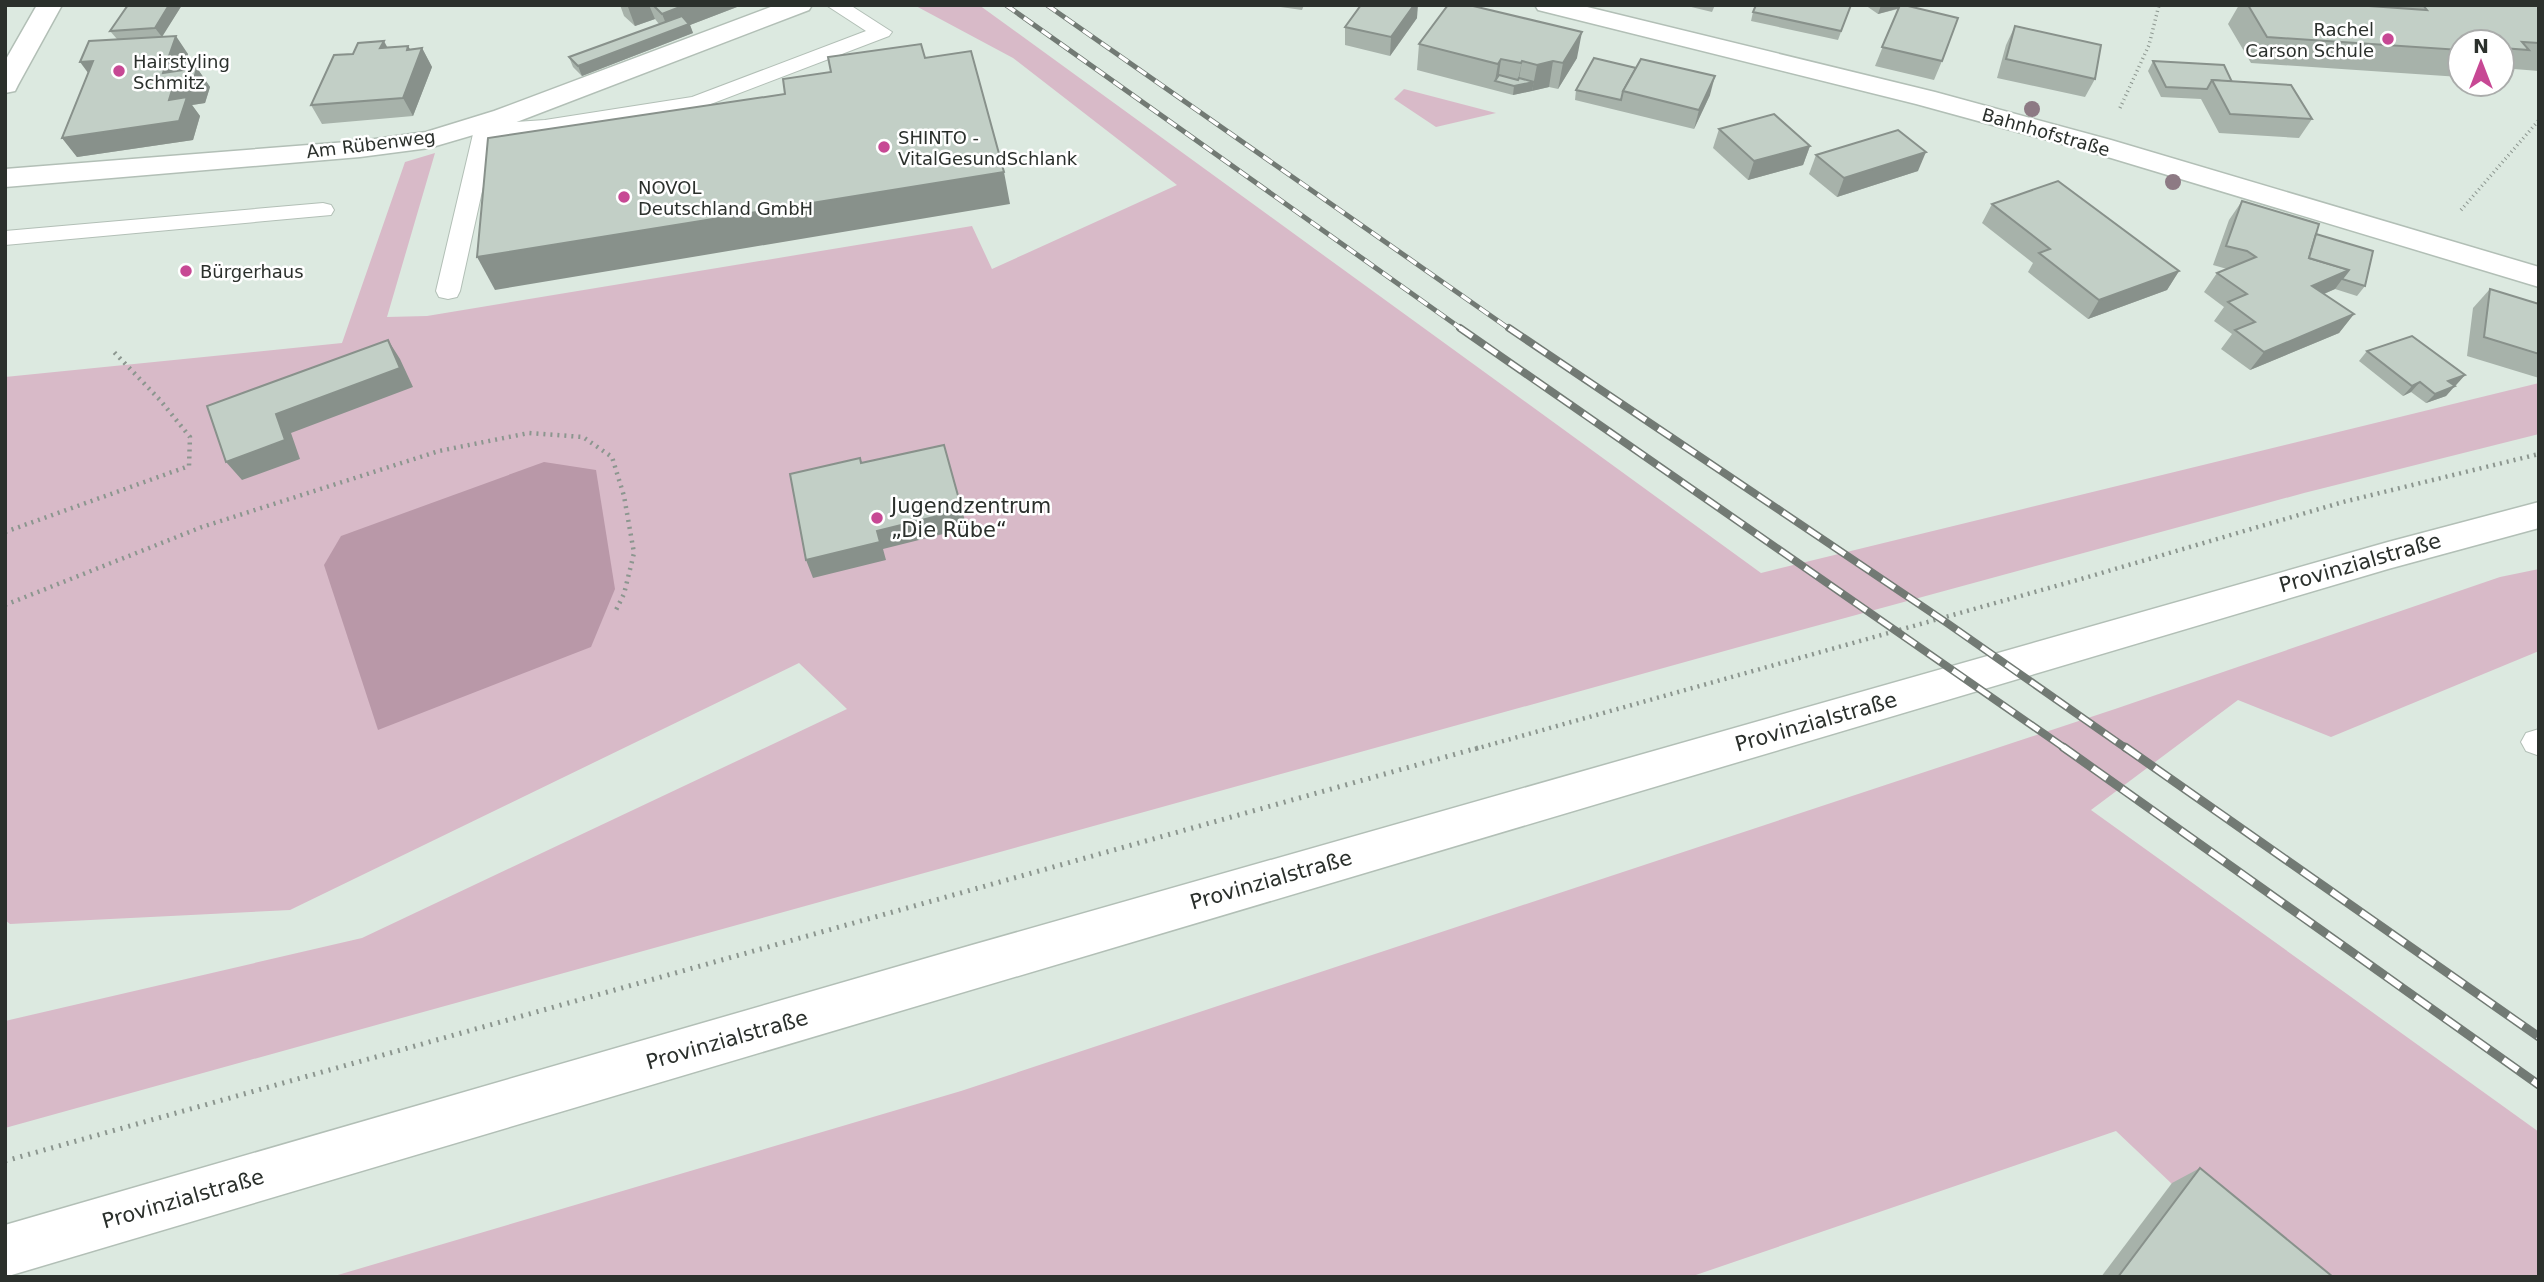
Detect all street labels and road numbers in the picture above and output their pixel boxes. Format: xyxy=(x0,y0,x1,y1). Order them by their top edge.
street label: Bahnhofstraße xyxy=(1980,104,2112,160)
street label: Am Rübenweg xyxy=(305,126,437,162)
street label: Provinzialstraße xyxy=(2276,528,2444,598)
street label: Provinzialstraße xyxy=(1732,687,1900,757)
street label: Provinzialstraße xyxy=(1187,845,1355,915)
street label: Provinzialstraße xyxy=(643,1005,811,1075)
street label: Provinzialstraße xyxy=(99,1164,267,1234)

